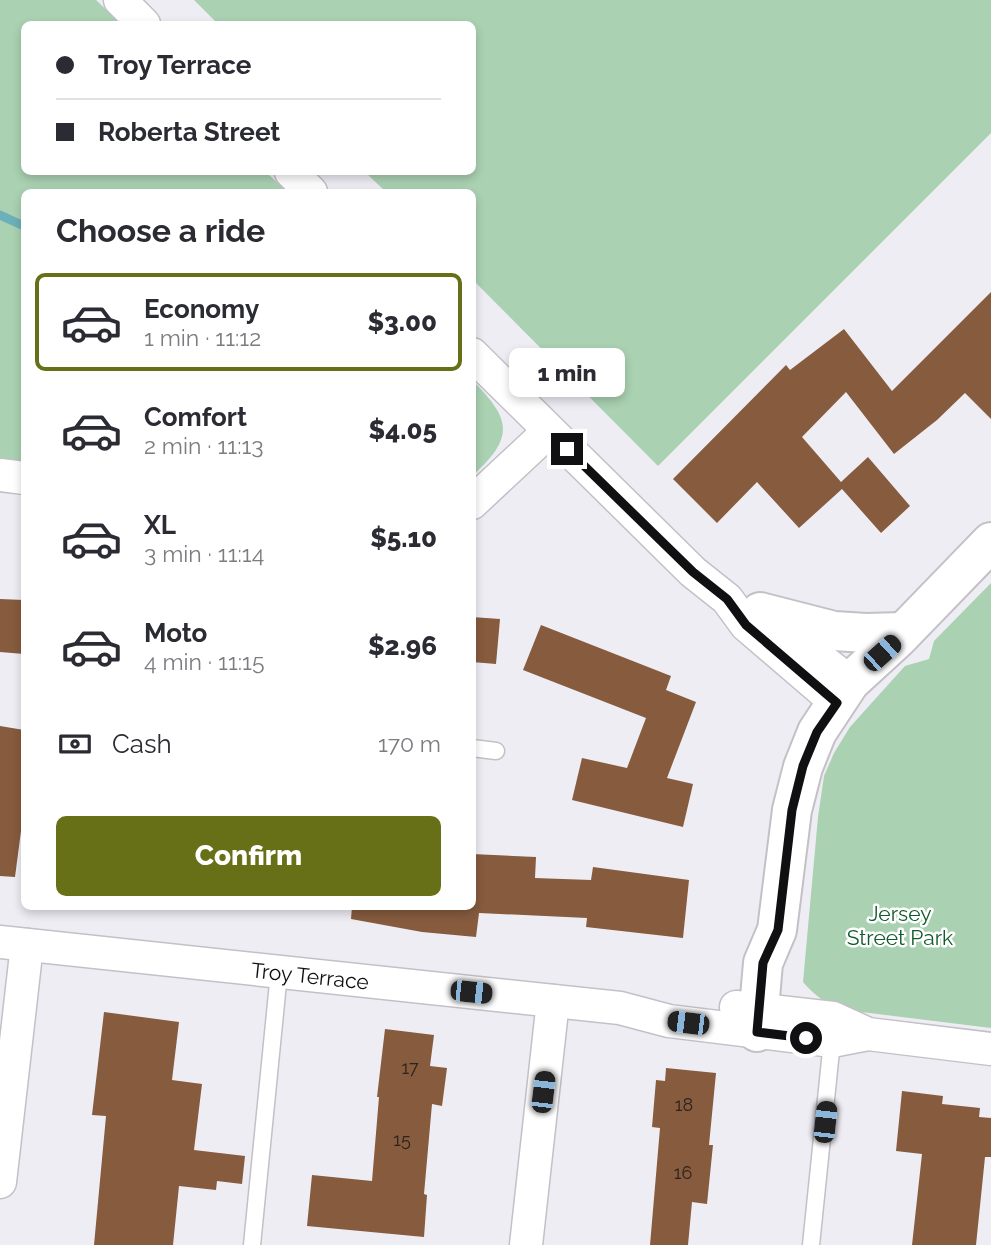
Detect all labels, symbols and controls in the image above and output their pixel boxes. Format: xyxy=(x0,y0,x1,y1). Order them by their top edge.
text: Troy Terrace xyxy=(98,50,251,80)
text: Roberta Street xyxy=(98,117,280,147)
text: Choose a ride xyxy=(56,212,265,249)
icon: car xyxy=(60,291,123,354)
text: Economy xyxy=(144,294,259,324)
text: $3.00 xyxy=(368,307,437,337)
text: 1 min · 11:12 xyxy=(144,324,261,351)
callout: 1 min xyxy=(509,348,625,396)
text: 1 min xyxy=(537,359,597,386)
icon: car xyxy=(60,399,123,462)
text: Comfort xyxy=(144,402,247,432)
text: $4.05 xyxy=(369,415,437,445)
text: 2 min · 11:13 xyxy=(144,432,264,459)
route end xyxy=(551,433,583,465)
icon: car xyxy=(60,507,123,570)
text: XL xyxy=(144,510,176,540)
text: $5.10 xyxy=(370,523,437,553)
text: 3 min · 11:14 xyxy=(144,540,264,567)
icon: car xyxy=(60,615,123,678)
text: Moto xyxy=(144,618,207,648)
text: $2.96 xyxy=(368,631,437,661)
car xyxy=(860,631,905,675)
text: 4 min · 11:15 xyxy=(144,648,264,675)
icon: cash xyxy=(56,725,94,763)
text: Cash xyxy=(112,729,172,759)
text: 170 m xyxy=(378,730,441,757)
button: Confirm xyxy=(56,816,441,896)
park label: Jersey Street Park xyxy=(847,901,953,950)
street label: Troy Terrace xyxy=(250,957,370,995)
car xyxy=(450,979,493,1005)
car xyxy=(666,1010,711,1036)
route start xyxy=(790,1022,822,1054)
house number: 17 xyxy=(401,1057,419,1078)
car xyxy=(531,1070,556,1114)
house number: 18 xyxy=(675,1094,693,1115)
car xyxy=(813,1100,838,1144)
house number: 15 xyxy=(393,1129,411,1150)
house number: 16 xyxy=(674,1162,692,1183)

